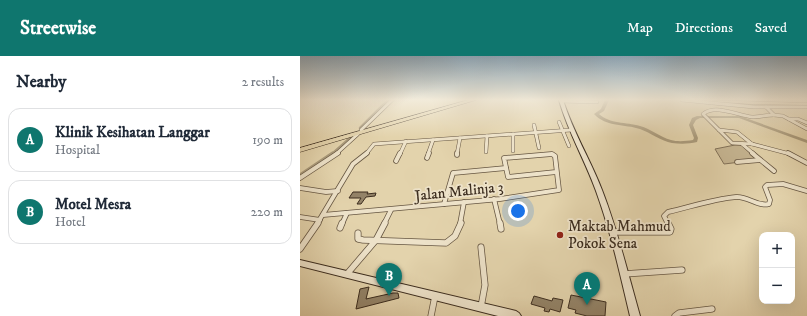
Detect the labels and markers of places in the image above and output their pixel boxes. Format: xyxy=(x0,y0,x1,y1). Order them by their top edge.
place label: Maktab Mahmud Pokok Sena xyxy=(568,217,671,253)
marker: Maktab Mahmud Pokok Sena xyxy=(555,230,565,240)
pin: B xyxy=(376,263,402,296)
pin: A xyxy=(574,272,600,305)

